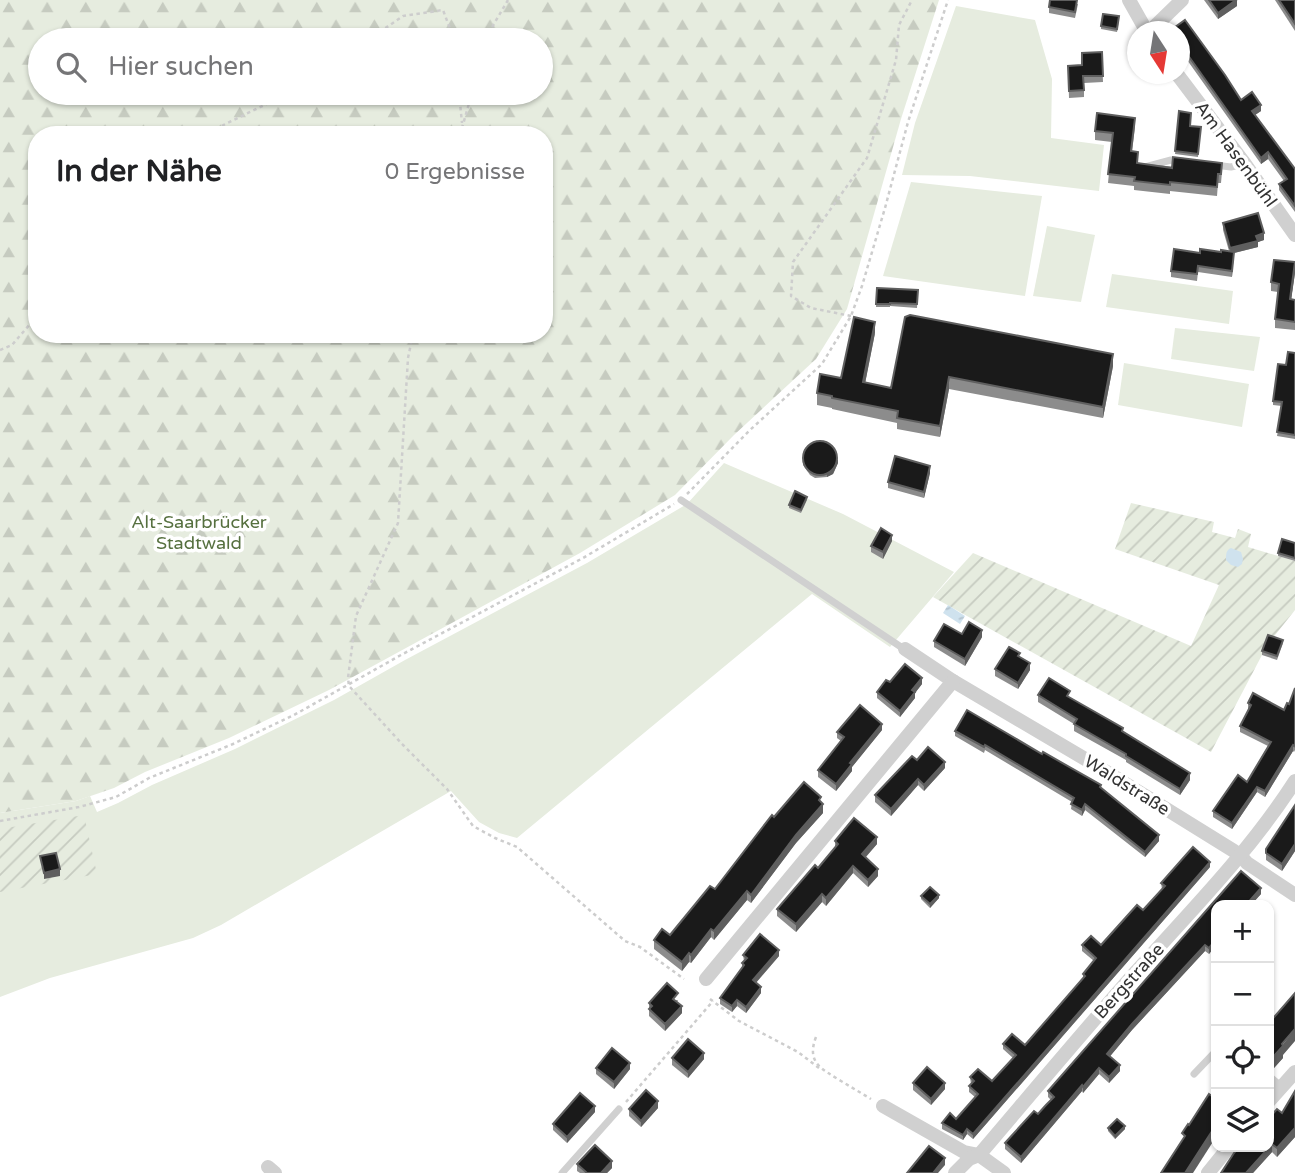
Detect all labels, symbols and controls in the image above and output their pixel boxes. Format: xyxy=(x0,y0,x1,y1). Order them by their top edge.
north arrow xyxy=(1127,21,1190,84)
search box xyxy=(28,28,553,105)
icon: search xyxy=(52,48,90,86)
text: Hier suchen xyxy=(108,51,254,82)
street label: Am Hasenbühl xyxy=(1190,97,1282,211)
text: In der Nähe xyxy=(56,153,222,190)
text: 0 Ergebnisse xyxy=(385,158,525,186)
park label: Alt-Saarbrücker Stadtwald xyxy=(131,511,267,554)
street label: Waldstraße xyxy=(1080,750,1174,820)
map controls xyxy=(1211,900,1274,1152)
button: + xyxy=(1211,900,1274,963)
street label: Bergstraße xyxy=(1089,939,1169,1023)
button: − xyxy=(1211,963,1274,1026)
button: locate xyxy=(1211,1026,1274,1089)
button: layers xyxy=(1211,1089,1274,1152)

